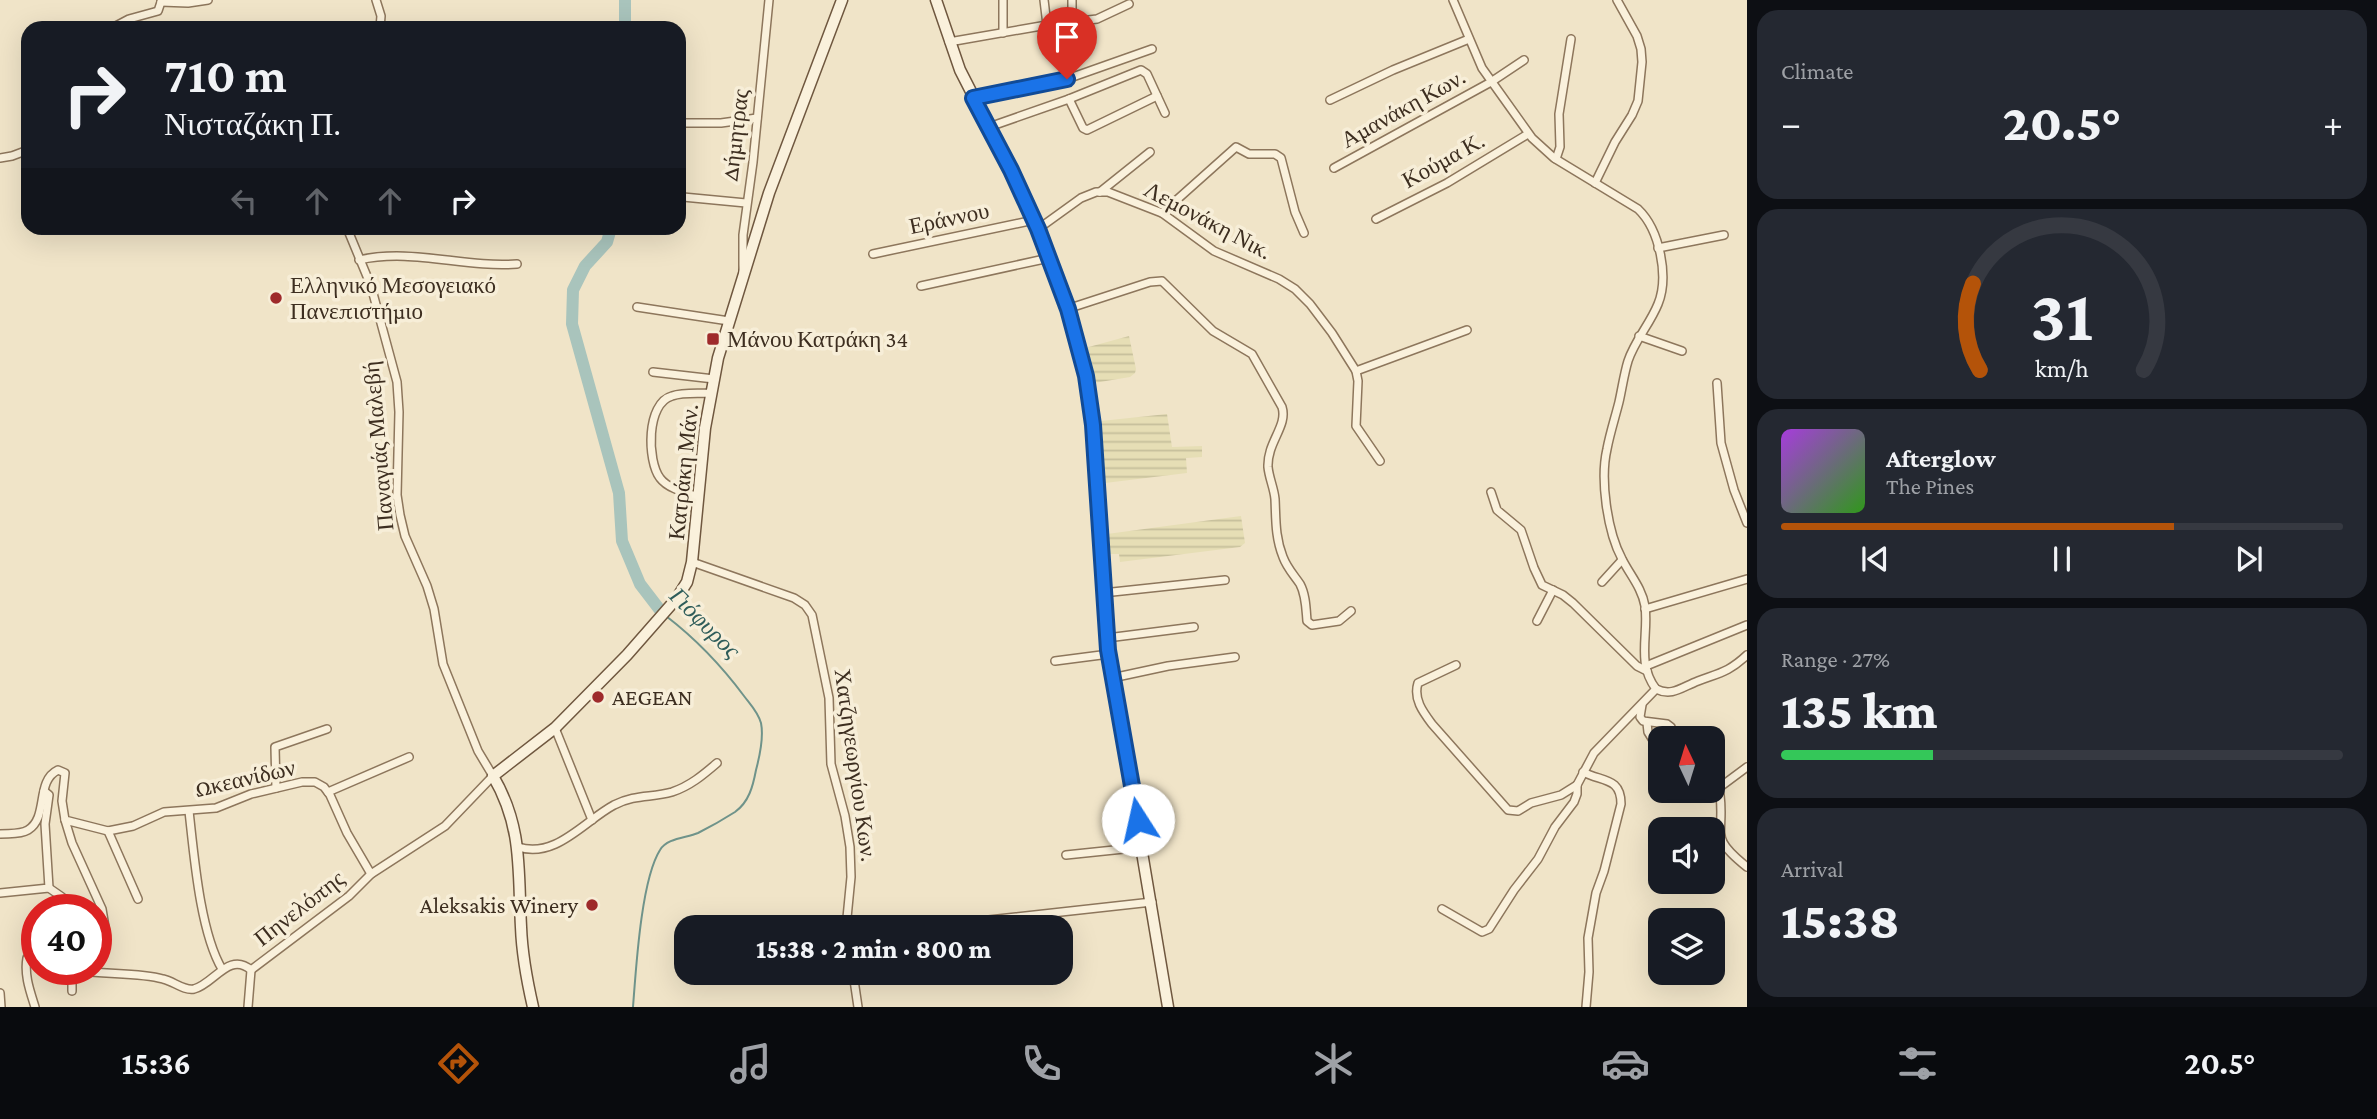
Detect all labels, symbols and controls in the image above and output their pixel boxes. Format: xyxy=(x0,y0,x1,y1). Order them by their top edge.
pin xyxy=(1037,7,1097,79)
icon: arrive xyxy=(1048,18,1086,56)
text: 710 m xyxy=(164,48,287,103)
icon: right xyxy=(49,49,140,140)
text: Climate xyxy=(1781,58,1853,84)
street label: Αμανάκη Κων. xyxy=(1336,63,1470,153)
street label: Δήμητρας xyxy=(716,87,754,183)
text: 20.5° xyxy=(2002,93,2122,151)
text: − xyxy=(1781,102,1801,144)
text: + xyxy=(2323,102,2343,144)
text: Νισταζάκη Π. xyxy=(164,106,341,142)
street label: Κούμα Κ. xyxy=(1397,127,1489,193)
street label: Λεμονάκη Νικ. xyxy=(1140,176,1276,264)
icon: left xyxy=(225,182,263,220)
icon: ahead xyxy=(298,182,336,220)
icon: ahead xyxy=(371,182,409,220)
icon: right xyxy=(444,182,482,220)
street label: Εράννου xyxy=(907,197,991,239)
place label: Ελληνικό Μεσογειακό Πανεπιστήμιο xyxy=(290,272,496,324)
text: 31 xyxy=(2031,276,2093,357)
marker: Ελληνικό Μεσογειακό Πανεπιστήμιο xyxy=(268,290,284,306)
place label: Μάνου Κατράκη 34 xyxy=(727,326,908,352)
marker: Μάνου Κατράκη 34 xyxy=(705,331,721,347)
text: km/h xyxy=(2035,355,2089,382)
street label: Παναγιάς Μαλεβή xyxy=(358,360,398,532)
street label: Κατράκη Μάν. xyxy=(663,403,703,541)
text: Afterglow xyxy=(1886,444,1996,473)
text: The Pines xyxy=(1886,473,1974,499)
icon: previous xyxy=(1856,540,1894,578)
icon: pause xyxy=(2043,540,2081,578)
icon: next xyxy=(2230,540,2268,578)
water label: Γιόφυρος xyxy=(664,581,746,664)
text: Range · 27% xyxy=(1781,646,1890,672)
street label: Χατζηγεωργίου Κων. xyxy=(830,667,882,863)
text: 135 km xyxy=(1781,681,1937,739)
place label: AEGEAN xyxy=(612,684,693,710)
marker: AEGEAN xyxy=(590,689,606,705)
north arrow xyxy=(1648,726,1726,803)
map controls xyxy=(1648,726,1725,985)
street label: Ωκεανίδων xyxy=(192,754,298,802)
position arrow xyxy=(1101,783,1175,857)
button: sound xyxy=(1648,817,1725,894)
text: Arrival xyxy=(1781,856,1844,882)
street label: Πηνελόπης xyxy=(249,865,349,951)
text: 15:38 xyxy=(1781,891,1900,949)
place label: Aleksakis Winery xyxy=(420,892,578,918)
speed limit sign: 40 xyxy=(21,894,112,985)
marker: Aleksakis Winery xyxy=(584,897,600,913)
button: layers xyxy=(1648,908,1725,985)
text: 15:38 · 2 min · 800 m xyxy=(756,935,991,964)
icon: directions xyxy=(434,1039,483,1088)
icon: music xyxy=(726,1039,775,1088)
icon: phone xyxy=(1017,1039,1066,1088)
icon: climate xyxy=(1309,1039,1358,1088)
icon: car xyxy=(1601,1039,1650,1088)
icon: filters xyxy=(1893,1039,1942,1088)
text: 15:36 xyxy=(121,1045,191,1081)
text: 20.5° xyxy=(2184,1045,2256,1081)

